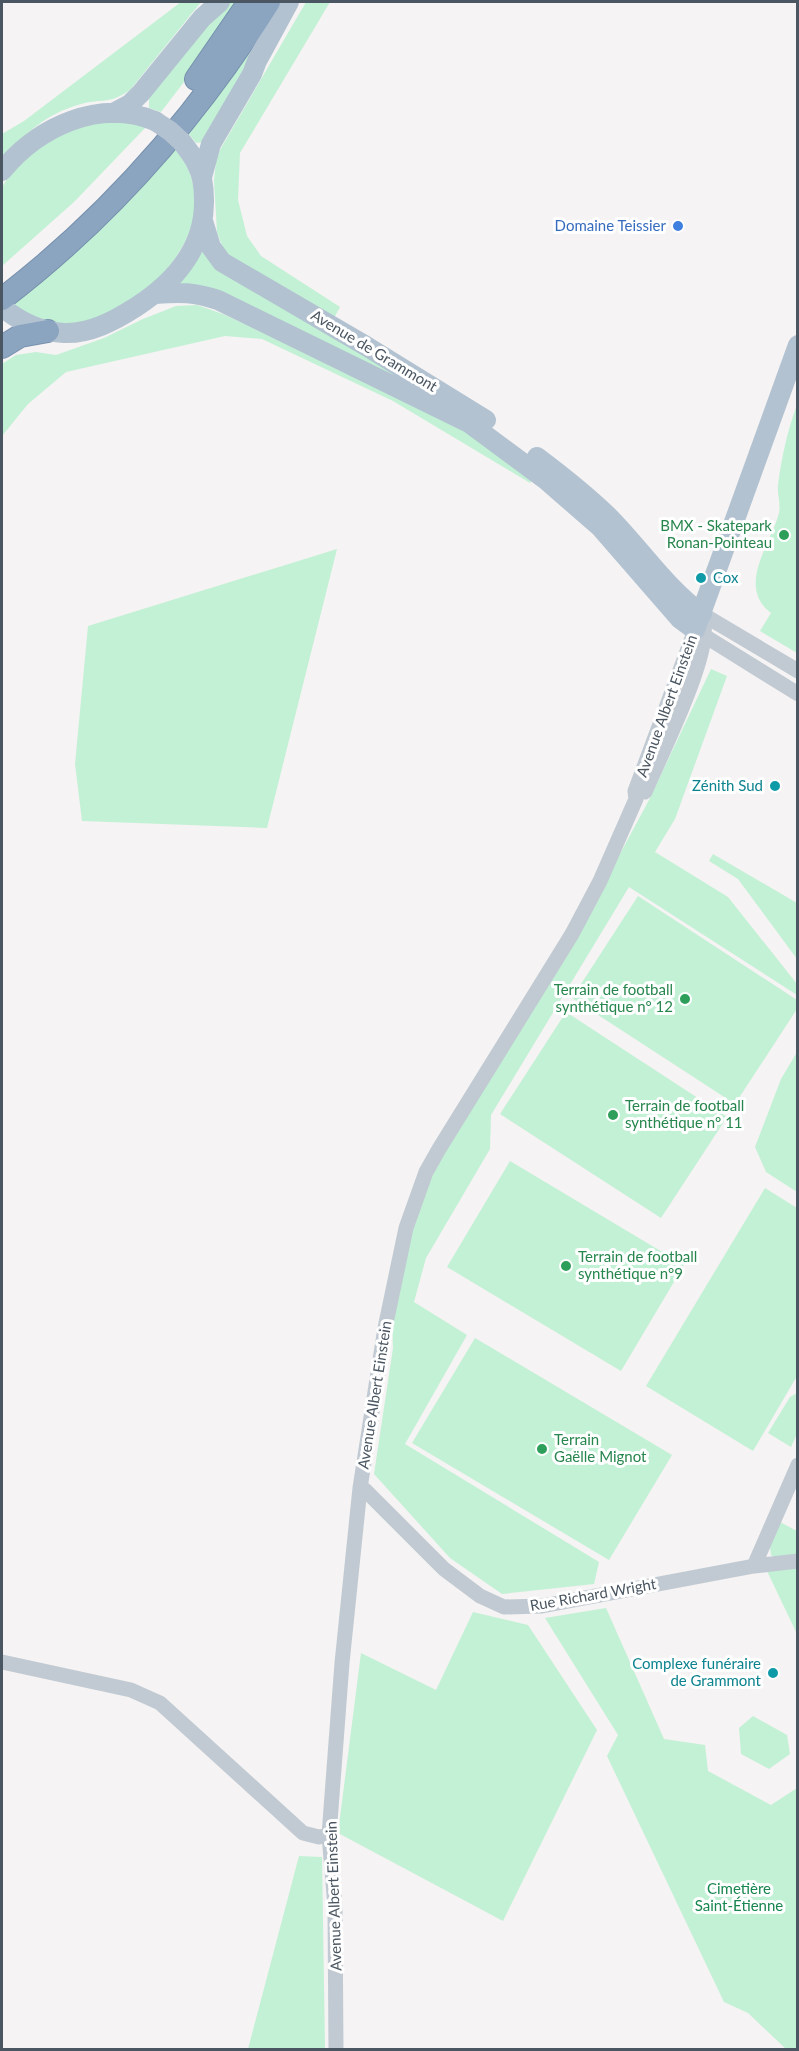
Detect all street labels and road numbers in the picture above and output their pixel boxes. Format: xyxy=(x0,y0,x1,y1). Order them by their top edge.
street label: Avenue de Grammont xyxy=(308,305,441,395)
street label: Avenue Albert Einstein xyxy=(632,632,700,779)
street label: Avenue Albert Einstein xyxy=(353,1319,395,1470)
street label: Rue Richard Wright xyxy=(528,1574,658,1614)
street label: Avenue Albert Einstein xyxy=(321,1821,345,1971)

